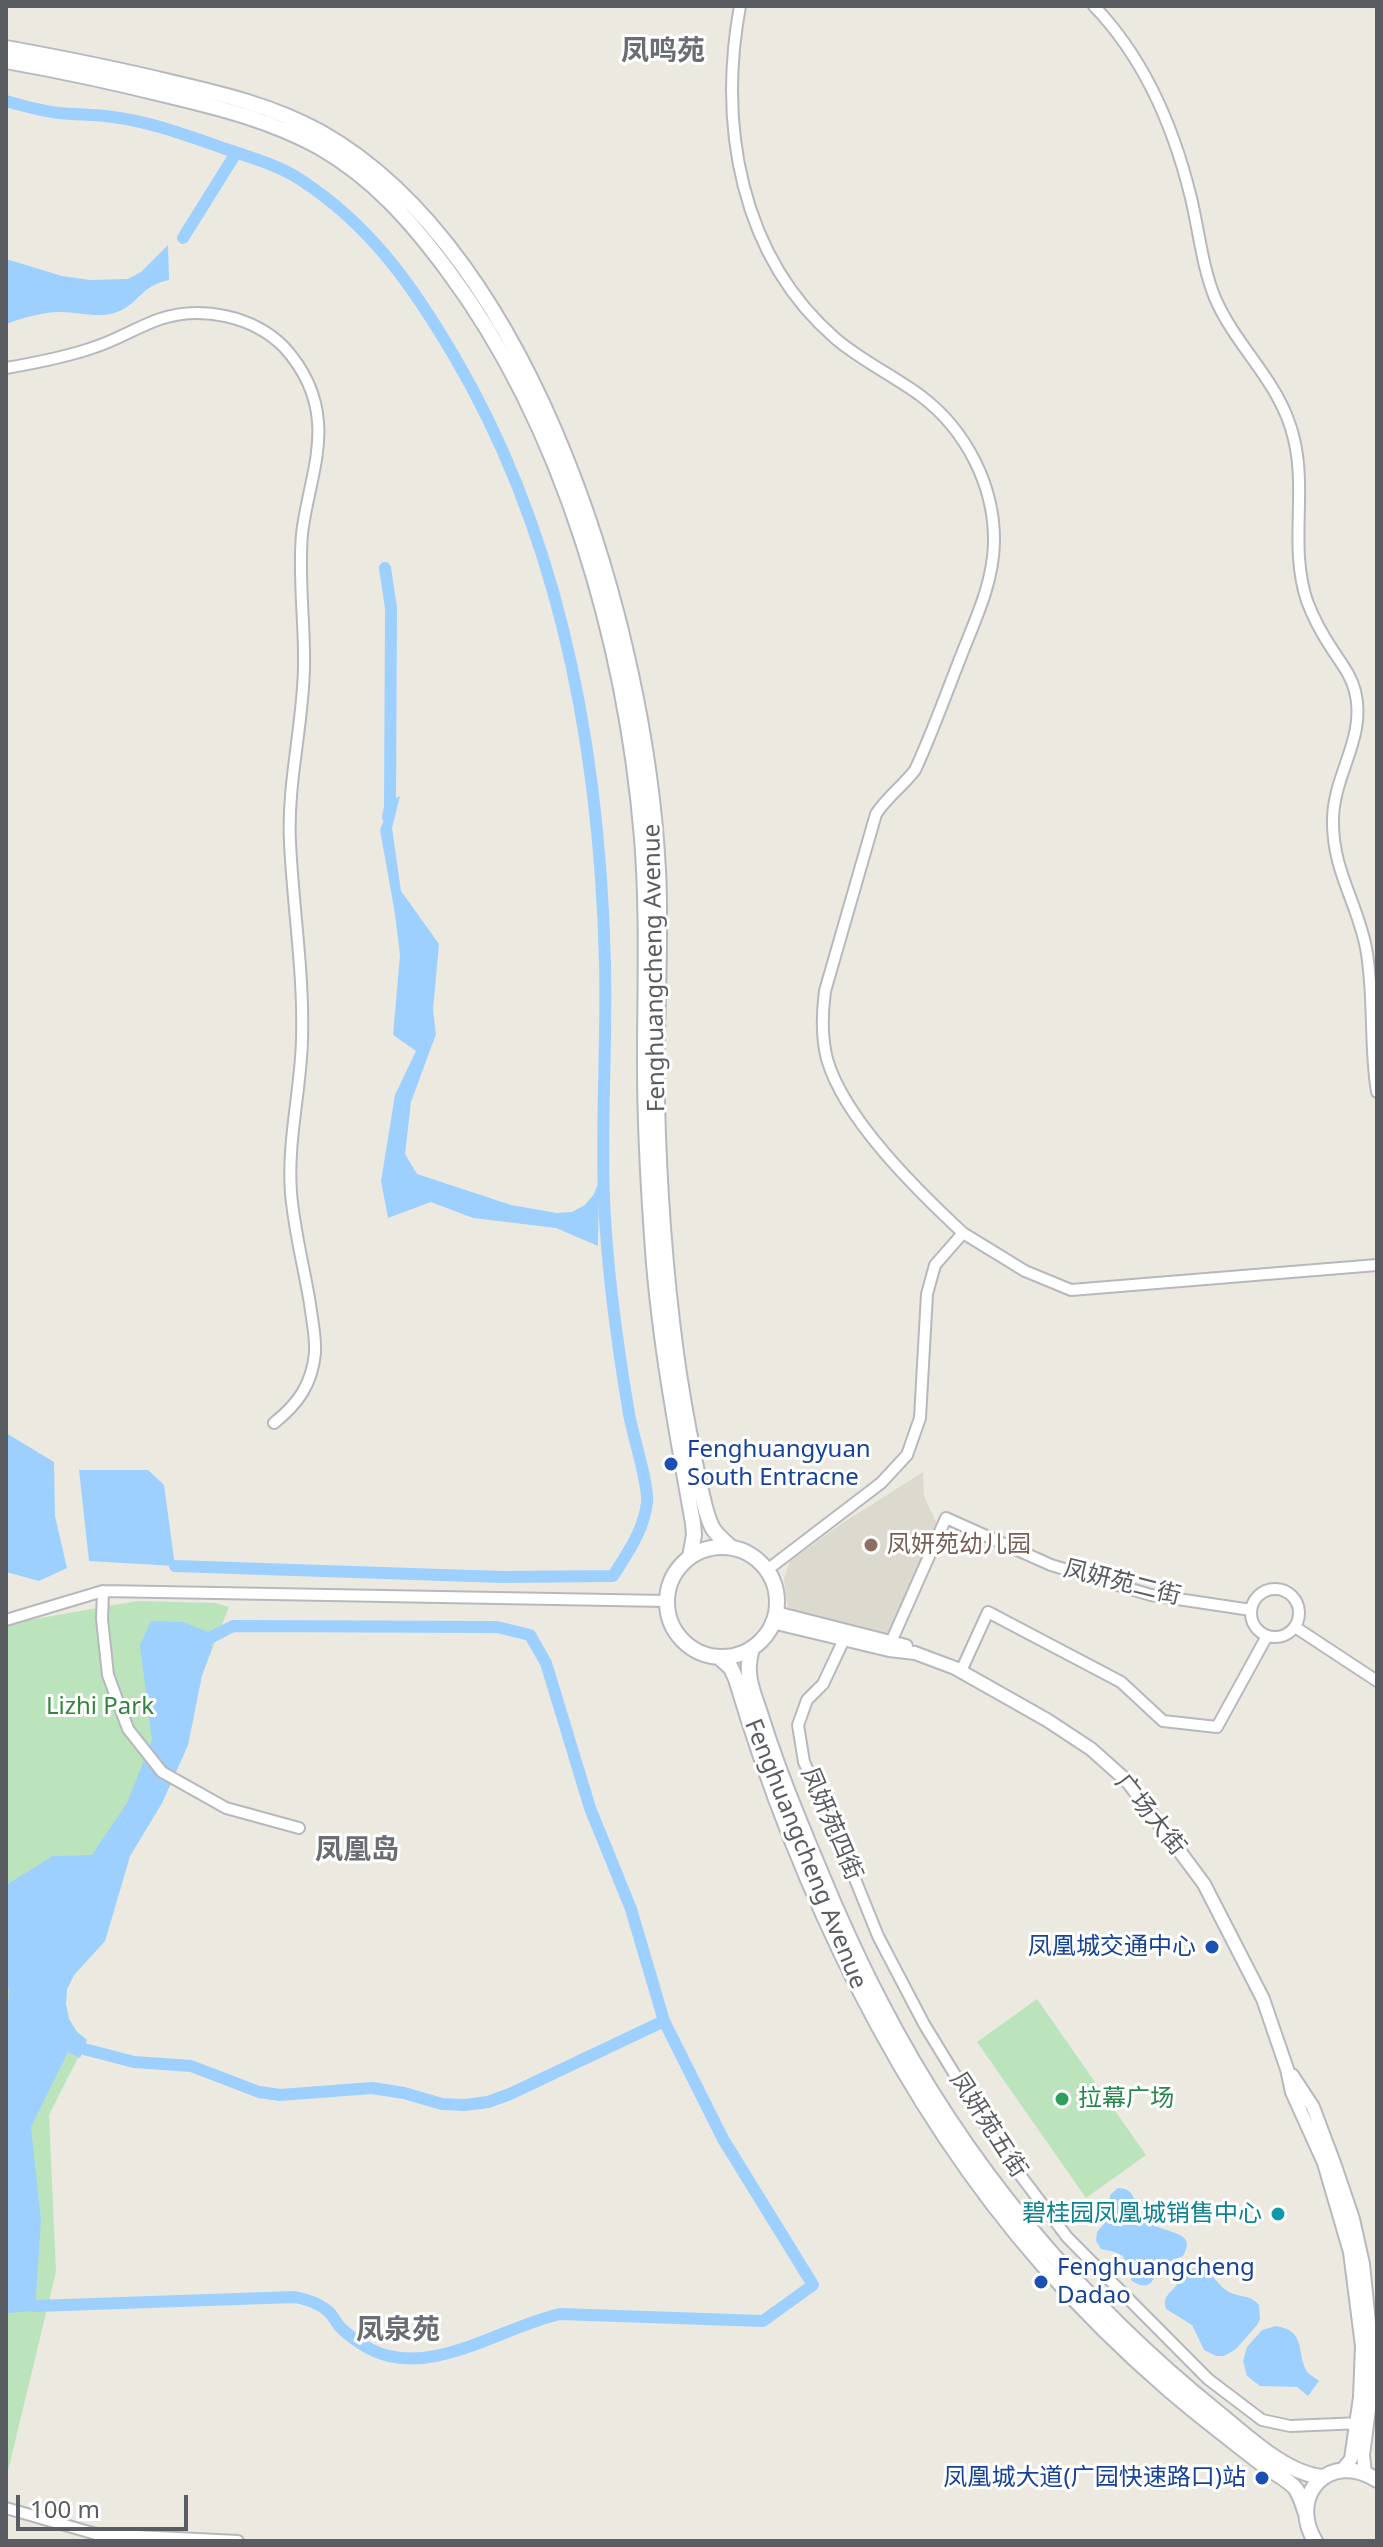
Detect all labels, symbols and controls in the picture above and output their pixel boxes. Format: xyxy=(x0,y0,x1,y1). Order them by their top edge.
district label: 凤鸣苑 xyxy=(621,35,705,69)
street label: Fenghuangcheng Avenue xyxy=(638,824,672,1112)
place label: Fenghuangyuan South Entracne xyxy=(687,1436,871,1492)
marker: Fenghuangyuan South Entracne xyxy=(662,1455,680,1473)
place label: 凤妍苑幼儿园 xyxy=(887,1531,1031,1559)
marker: 凤妍苑幼儿园 xyxy=(862,1536,880,1554)
street label: 凤妍苑二街 xyxy=(1060,1555,1184,1611)
park label: Lizhi Park xyxy=(46,1693,154,1721)
street label: Fenghuangcheng Avenue xyxy=(738,1715,872,1993)
street label: 凤妍苑四街 xyxy=(794,1763,868,1885)
street label: 广场大街 xyxy=(1109,1769,1191,1861)
district label: 凤凰岛 xyxy=(315,1834,399,1868)
place label: 凤凰城交通中心 xyxy=(1028,1933,1196,1961)
marker: 凤凰城交通中心 xyxy=(1203,1938,1221,1956)
street label: 凤妍苑五街 xyxy=(943,2067,1033,2183)
place label: 拉幕广场 xyxy=(1078,2085,1174,2113)
marker: 拉幕广场 xyxy=(1053,2090,1071,2108)
place label: 碧桂园凤凰城销售中心 xyxy=(1022,2200,1262,2228)
marker: 碧桂园凤凰城销售中心 xyxy=(1269,2205,1287,2223)
place label: Fenghuangcheng Dadao xyxy=(1057,2254,1255,2310)
marker: Fenghuangcheng Dadao xyxy=(1032,2273,1050,2291)
district label: 凤泉苑 xyxy=(356,2314,440,2348)
place label: 凤凰城大道(广园快速路口)站 xyxy=(944,2464,1246,2492)
marker: 凤凰城大道(广园快速路口)站 xyxy=(1253,2469,1271,2487)
scale bar xyxy=(20,2479,192,2529)
text: 100 m xyxy=(30,2492,100,2525)

